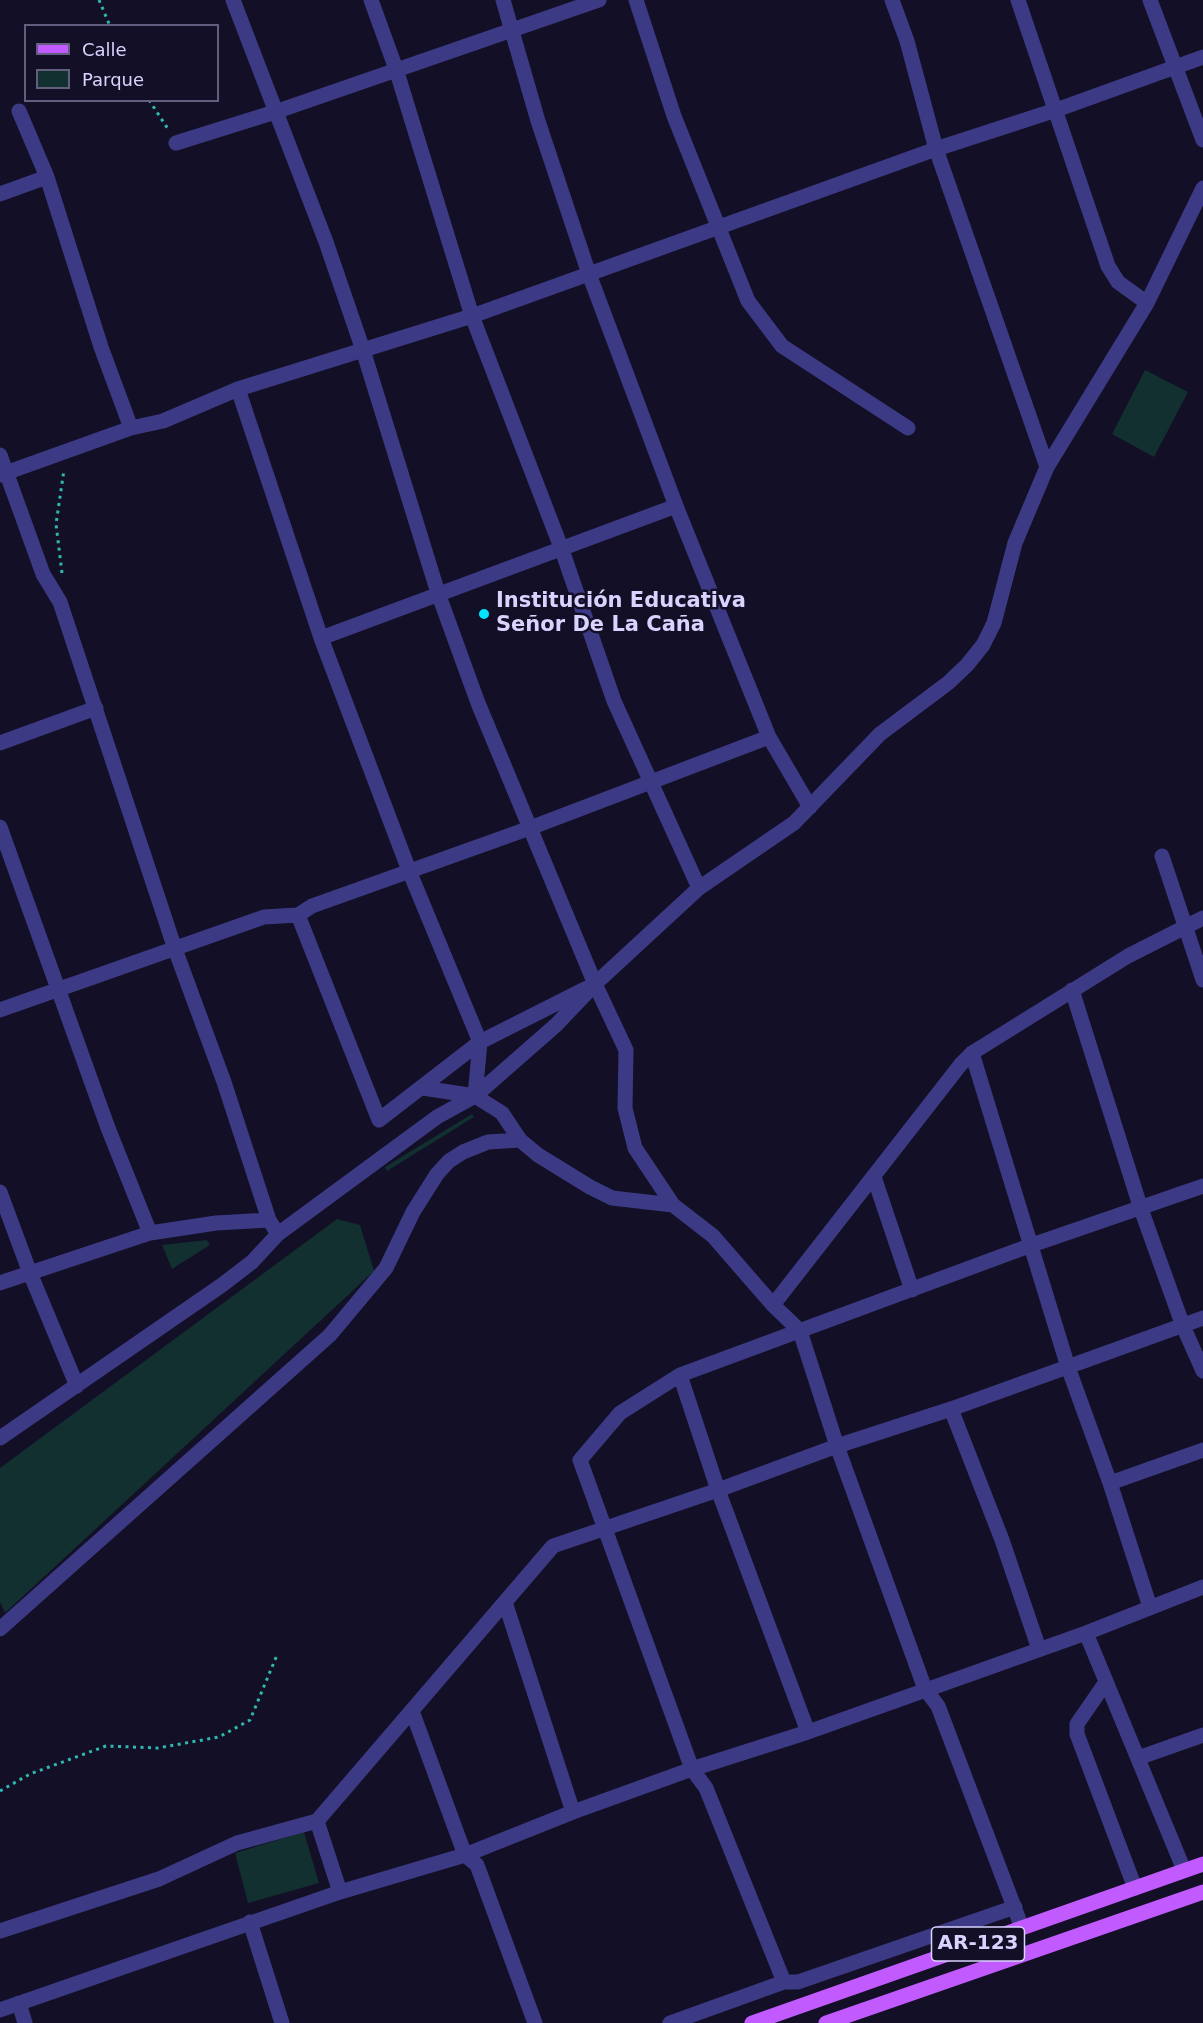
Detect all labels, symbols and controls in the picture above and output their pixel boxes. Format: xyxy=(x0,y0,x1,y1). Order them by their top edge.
legend xyxy=(24,24,219,102)
text: Calle xyxy=(82,39,127,60)
text: Parque xyxy=(82,69,144,90)
place label: Institución Educativa Señor De La Caña xyxy=(496,589,746,639)
marker: Institución Educativa Señor De La Caña xyxy=(477,607,491,621)
road number: AR-123 xyxy=(932,1927,1024,1961)

